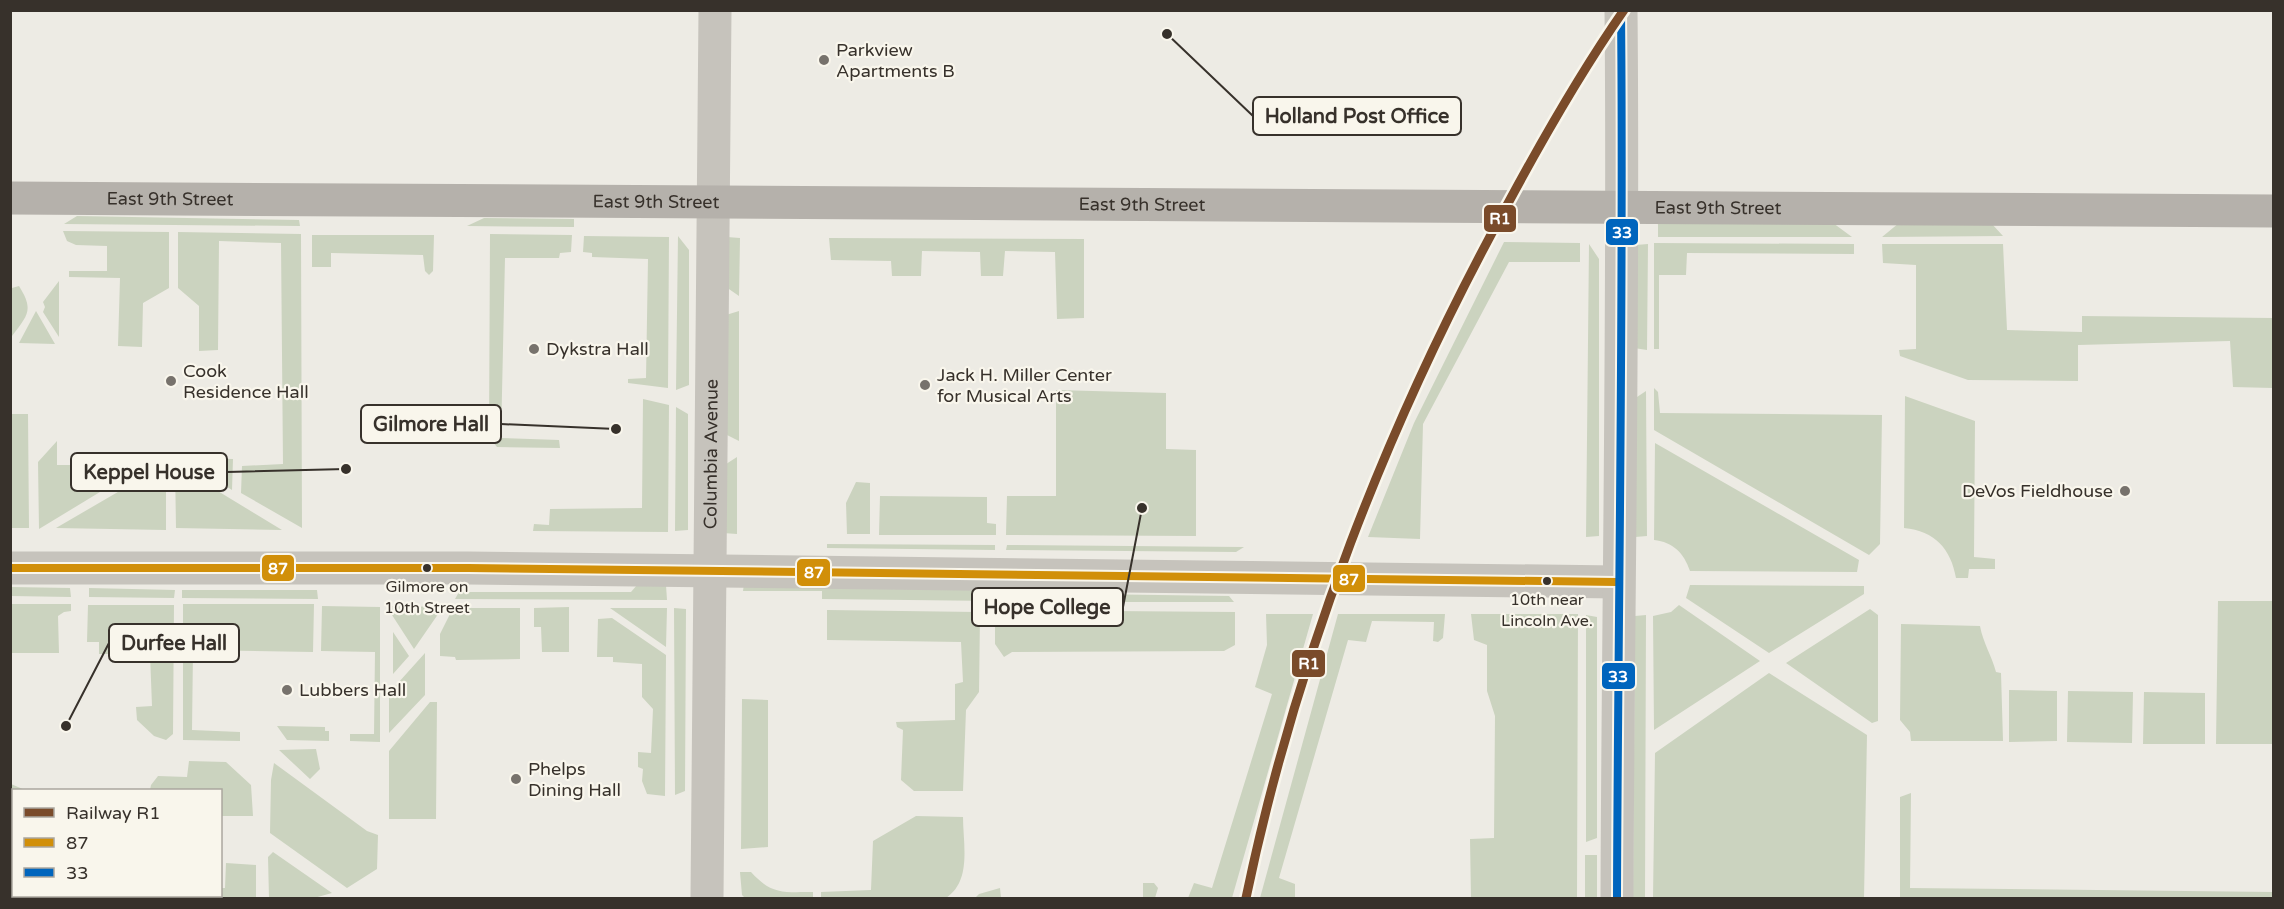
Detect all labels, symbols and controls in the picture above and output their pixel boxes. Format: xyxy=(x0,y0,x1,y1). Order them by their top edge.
place label: Parkview Apartments B xyxy=(836,39,955,82)
marker: Parkview Apartments B xyxy=(817,53,831,67)
callout: Holland Post Office xyxy=(1253,97,1461,135)
text: Holland Post Office xyxy=(1265,105,1449,129)
street label: East 9th Street xyxy=(106,188,234,210)
street label: East 9th Street xyxy=(592,190,720,213)
street label: East 9th Street xyxy=(1078,193,1206,216)
street label: East 9th Street xyxy=(1654,196,1782,219)
line badge: R1 xyxy=(1483,204,1517,233)
text: R1 xyxy=(1489,209,1511,229)
line badge: 33 xyxy=(1605,218,1639,246)
text: 33 xyxy=(1612,223,1632,243)
place label: Dykstra Hall xyxy=(546,338,649,360)
marker: Dykstra Hall xyxy=(527,342,541,356)
place label: Cook Residence Hall xyxy=(183,360,309,403)
place label: Jack H. Miller Center for Musical Arts xyxy=(937,364,1112,407)
marker: Cook Residence Hall xyxy=(164,374,178,388)
marker: Jack H. Miller Center for Musical Arts xyxy=(918,378,932,392)
street label: Columbia Avenue xyxy=(699,379,723,529)
callout: Gilmore Hall xyxy=(361,405,501,443)
text: Gilmore Hall xyxy=(373,413,489,437)
callout: Keppel House xyxy=(71,453,227,491)
text: Keppel House xyxy=(83,461,215,485)
place label: DeVos Fieldhouse xyxy=(1962,480,2113,502)
marker: DeVos Fieldhouse xyxy=(2118,484,2132,498)
line badge: 87 xyxy=(261,554,295,582)
line badge: 87 xyxy=(796,558,831,587)
text: 87 xyxy=(268,559,288,579)
marker: Gilmore on 10th Street xyxy=(421,562,433,574)
text: 87 xyxy=(804,563,824,583)
line badge: 87 xyxy=(1332,564,1366,593)
text: 87 xyxy=(1339,570,1359,590)
marker: 10th near Lincoln Ave. xyxy=(1541,575,1553,587)
place label: Gilmore on 10th Street xyxy=(384,577,470,618)
callout: Hope College xyxy=(972,588,1123,626)
place label: 10th near Lincoln Ave. xyxy=(1501,590,1593,631)
text: Hope College xyxy=(983,596,1111,620)
callout: Durfee Hall xyxy=(109,624,239,662)
text: Durfee Hall xyxy=(121,632,227,656)
line badge: R1 xyxy=(1291,649,1326,678)
text: R1 xyxy=(1298,654,1320,674)
line badge: 33 xyxy=(1601,662,1636,690)
text: 33 xyxy=(1608,667,1628,687)
place label: Lubbers Hall xyxy=(299,679,406,701)
marker: Lubbers Hall xyxy=(280,683,294,697)
place label: Phelps Dining Hall xyxy=(528,758,621,801)
marker: Phelps Dining Hall xyxy=(509,772,523,786)
legend xyxy=(12,789,222,897)
text: Railway R1 xyxy=(66,802,160,824)
text: 87 xyxy=(66,832,89,854)
text: 33 xyxy=(66,862,89,884)

